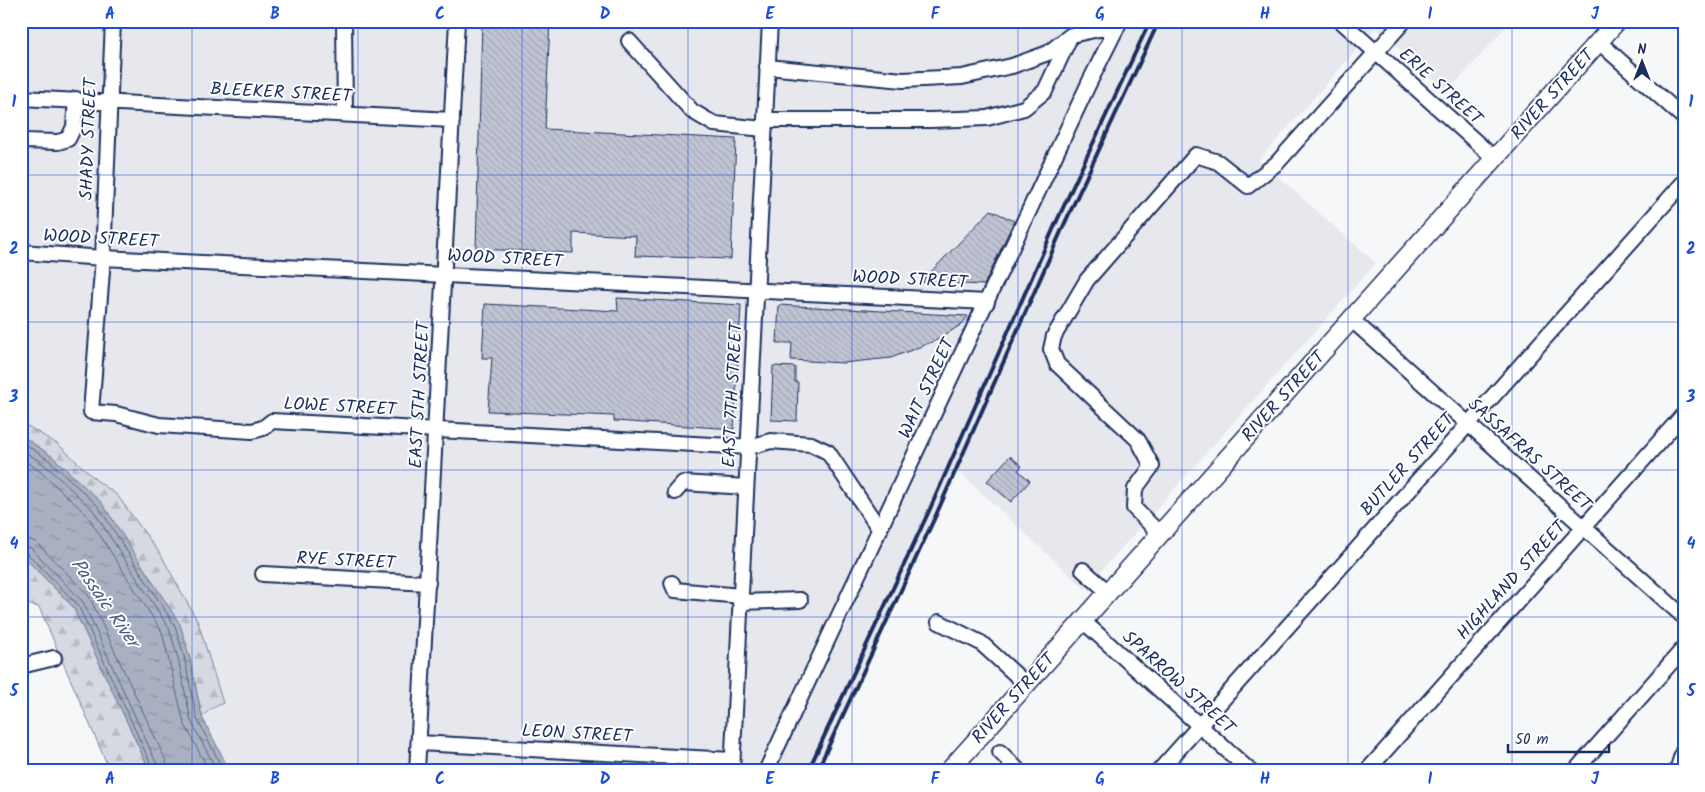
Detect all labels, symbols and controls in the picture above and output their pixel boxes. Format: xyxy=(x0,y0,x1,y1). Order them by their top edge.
text: A xyxy=(105,2,115,27)
text: B xyxy=(270,2,280,27)
text: C xyxy=(435,2,445,27)
text: D xyxy=(600,2,611,27)
text: E xyxy=(766,2,776,27)
text: F xyxy=(931,2,941,27)
text: G xyxy=(1095,2,1105,27)
text: H xyxy=(1260,2,1270,27)
text: I xyxy=(1428,2,1433,27)
text: J xyxy=(1591,2,1600,27)
north arrow xyxy=(1618,38,1668,88)
text: N xyxy=(1638,39,1647,61)
street label: ERIE STREET xyxy=(1391,41,1490,134)
street label: RIVER STREET xyxy=(1504,42,1603,147)
street label: BLEEKER STREET xyxy=(209,75,354,112)
street label: SHADY STREET xyxy=(73,76,106,201)
text: 1 xyxy=(12,90,17,115)
text: 1 xyxy=(1689,90,1694,115)
street label: WOOD STREET xyxy=(43,222,161,257)
text: 2 xyxy=(9,237,19,262)
text: 2 xyxy=(1686,237,1696,262)
street label: WOOD STREET xyxy=(447,242,565,277)
street label: WOOD STREET xyxy=(852,263,970,298)
street label: EAST 5TH STREET xyxy=(402,320,439,469)
street label: EAST 7TH STREET xyxy=(715,320,752,468)
street label: WAIT STREET xyxy=(891,332,964,444)
street label: RIVER STREET xyxy=(1235,344,1334,449)
text: 3 xyxy=(9,385,19,410)
text: 3 xyxy=(1686,385,1696,410)
street label: LOWE STREET xyxy=(283,390,399,425)
street label: SASSAFRAS STREET xyxy=(1460,391,1599,520)
street label: BUTLER STREET xyxy=(1354,406,1463,523)
street label: HIGHLAND STREET xyxy=(1450,513,1575,648)
text: 4 xyxy=(10,532,19,557)
text: 4 xyxy=(1687,532,1696,557)
street label: RYE STREET xyxy=(296,544,397,579)
water label: Passaic River xyxy=(62,552,148,657)
street label: SPARROW STREET xyxy=(1115,624,1242,743)
street label: RIVER STREET xyxy=(965,646,1064,751)
text: 5 xyxy=(9,679,20,704)
text: 5 xyxy=(1686,679,1697,704)
street label: LEON STREET xyxy=(521,717,635,752)
scale bar xyxy=(1508,722,1609,754)
text: 50 m xyxy=(1515,728,1549,752)
text: A xyxy=(105,767,115,792)
text: B xyxy=(270,767,280,792)
text: C xyxy=(435,767,445,792)
text: D xyxy=(600,767,611,792)
text: E xyxy=(766,767,776,792)
text: F xyxy=(931,767,941,792)
text: G xyxy=(1095,767,1105,792)
text: H xyxy=(1260,767,1270,792)
text: I xyxy=(1428,767,1433,792)
text: J xyxy=(1591,767,1600,792)

